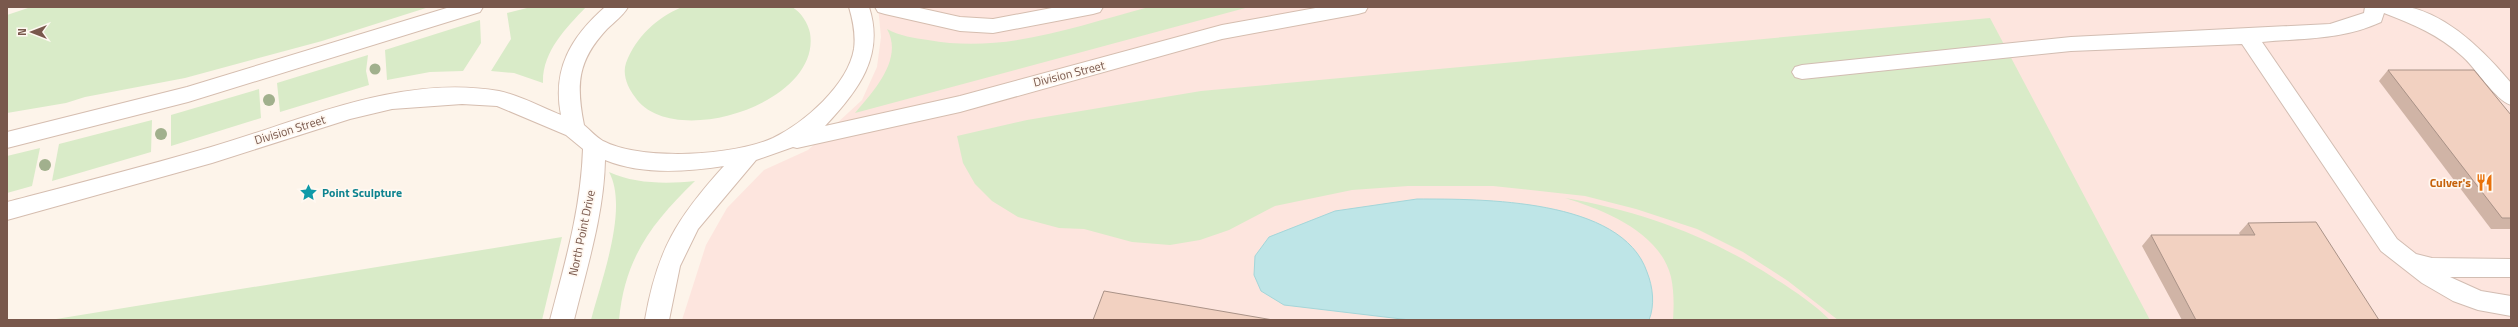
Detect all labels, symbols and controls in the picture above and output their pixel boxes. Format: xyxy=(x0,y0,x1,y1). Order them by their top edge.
north arrow xyxy=(12,12,52,52)
text: N xyxy=(14,28,30,36)
street label: Division Street xyxy=(1031,55,1108,92)
street label: Division Street xyxy=(252,109,328,149)
place label: Culver's xyxy=(2430,173,2471,192)
restaurant icon: Culver's xyxy=(2474,173,2494,193)
place icon: Point Sculpture xyxy=(299,183,319,203)
place label: Point Sculpture xyxy=(322,183,402,202)
street label: North Point Drive xyxy=(563,188,600,278)

